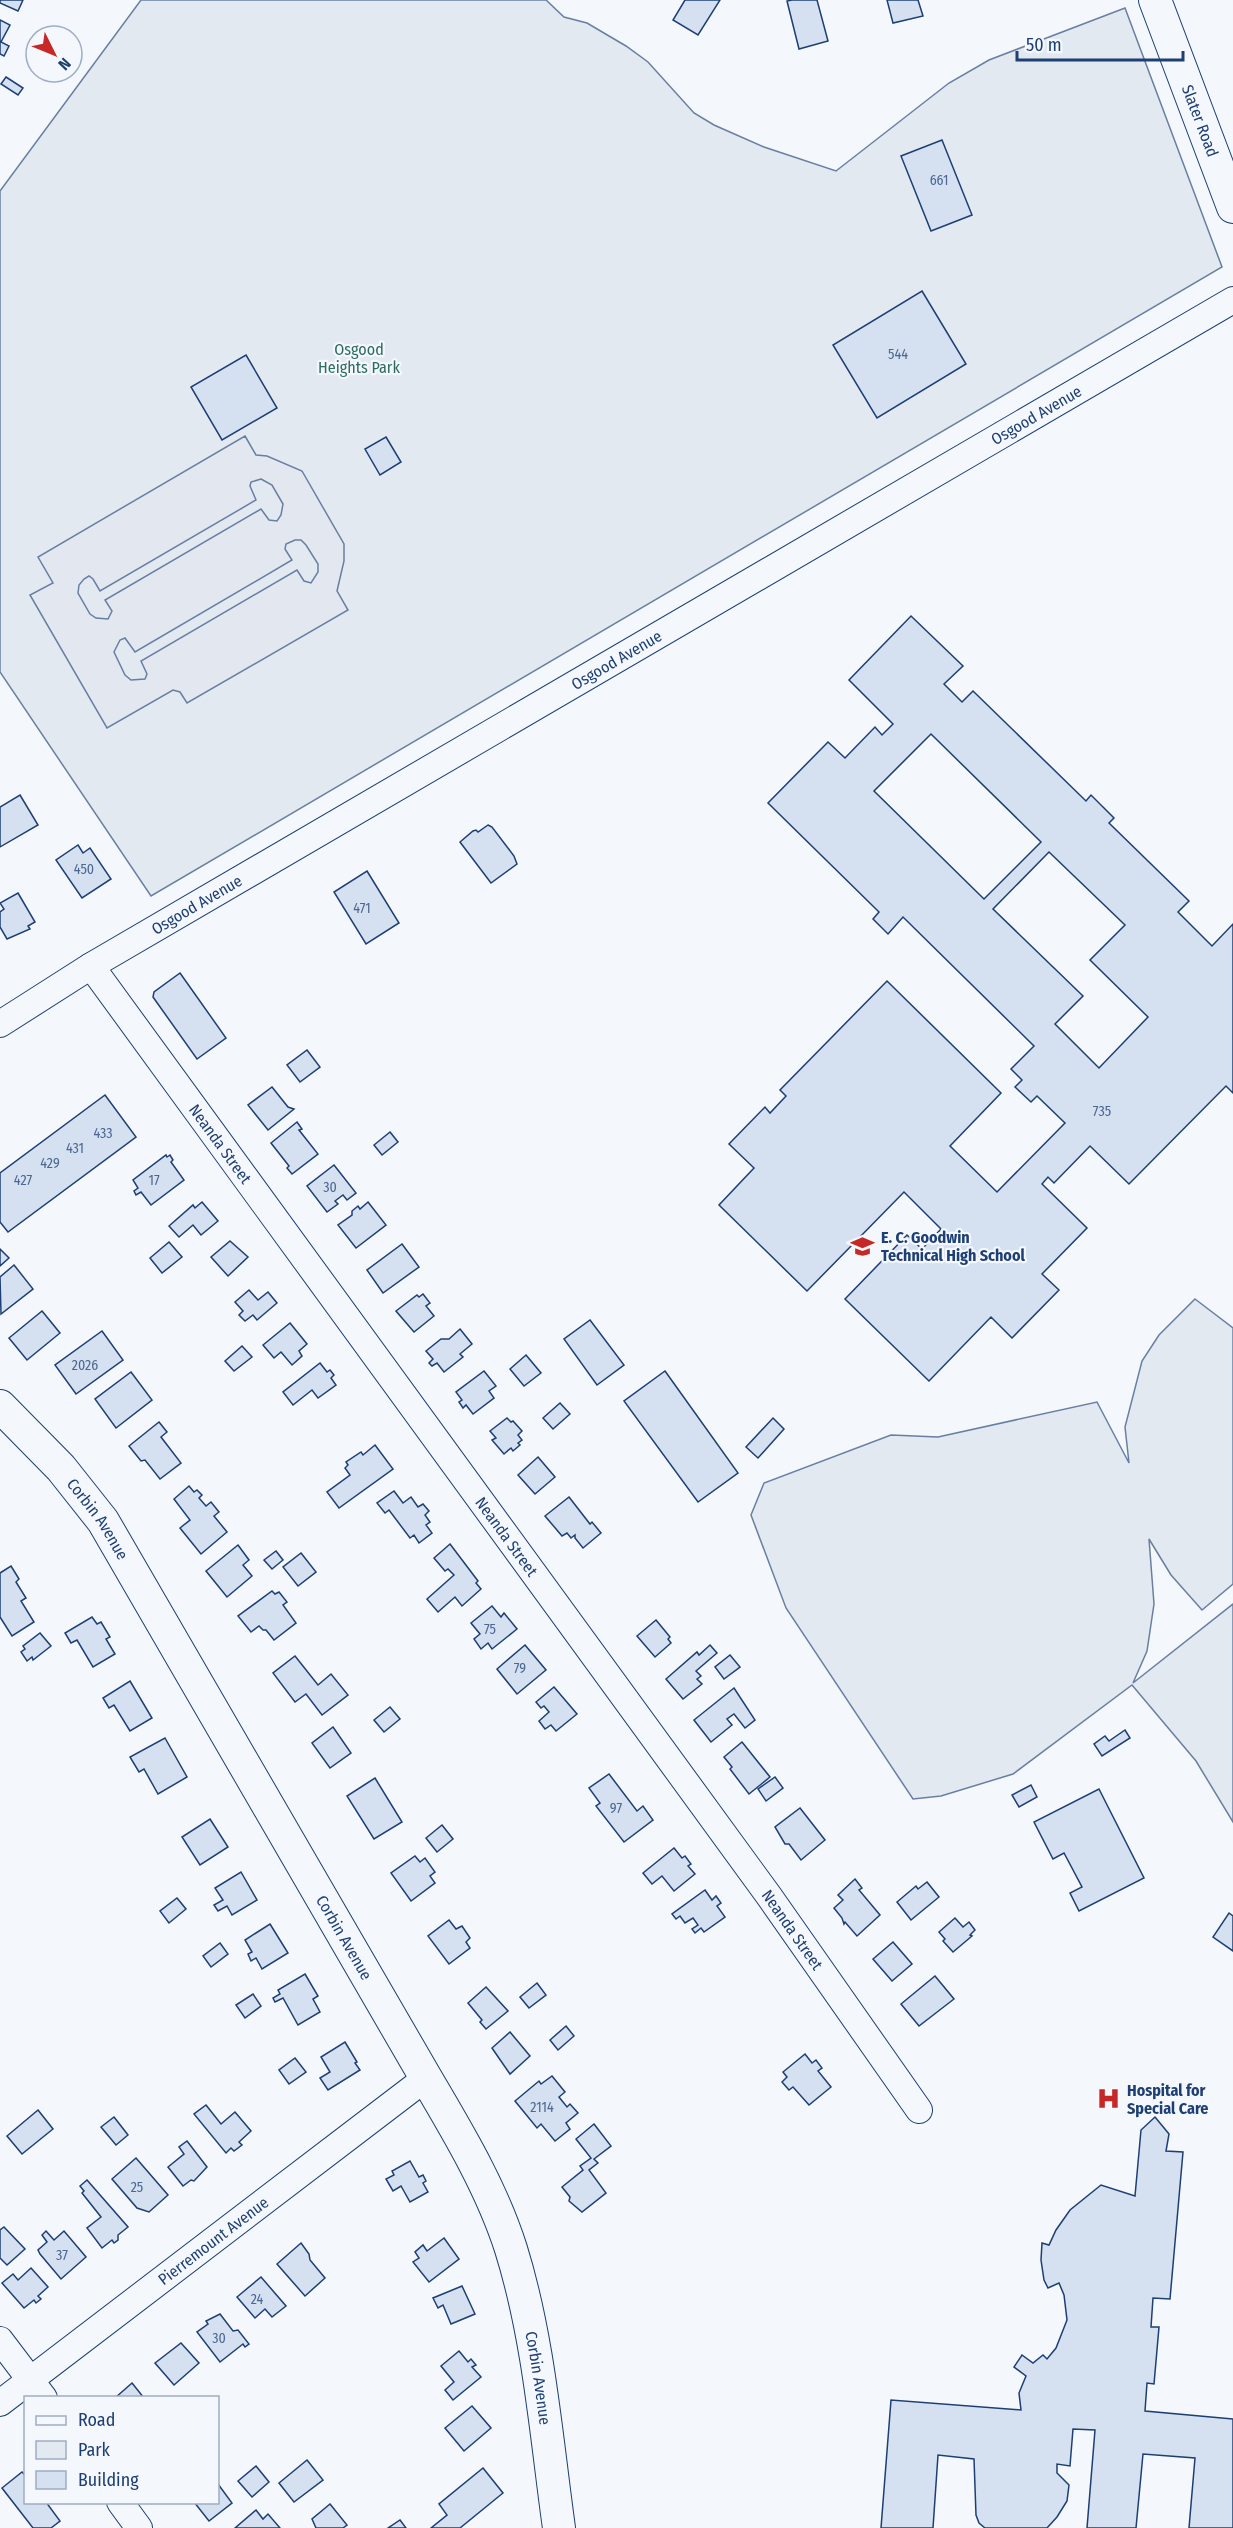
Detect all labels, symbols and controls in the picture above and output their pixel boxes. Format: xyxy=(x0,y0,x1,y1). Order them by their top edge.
north arrow xyxy=(24,24,84,84)
scale bar xyxy=(1017,24,1184,62)
text: 50 m xyxy=(1026,34,1062,56)
text: N xyxy=(54,54,75,74)
street label: Slater Road xyxy=(1178,82,1222,160)
house number: 661 xyxy=(930,172,948,189)
park label: Osgood Heights Park xyxy=(318,340,400,377)
house number: 544 xyxy=(888,346,908,363)
street label: Osgood Avenue xyxy=(988,381,1085,449)
street label: Osgood Avenue xyxy=(568,626,665,694)
house number: 450 xyxy=(74,861,94,878)
street label: Osgood Avenue xyxy=(148,871,245,939)
house number: 471 xyxy=(353,900,371,917)
street label: Neanda Street xyxy=(185,1101,256,1188)
house number: 735 xyxy=(1093,1103,1111,1120)
house number: 433 xyxy=(93,1125,113,1142)
house number: 431 xyxy=(66,1140,84,1157)
house number: 429 xyxy=(40,1155,60,1172)
house number: 427 xyxy=(14,1172,32,1189)
house number: 17 xyxy=(148,1172,160,1189)
house number: 30 xyxy=(323,1179,337,1196)
place label: E. C. Goodwin Technical High School xyxy=(881,1228,1025,1265)
school or university icon: E. C. Goodwin Technical High School xyxy=(850,1233,876,1259)
house number: 2026 xyxy=(72,1357,98,1374)
street label: Corbin Avenue xyxy=(63,1475,132,1563)
street label: Neanda Street xyxy=(471,1493,542,1581)
house number: 75 xyxy=(484,1621,496,1638)
house number: 79 xyxy=(514,1660,526,1677)
house number: 97 xyxy=(610,1800,622,1817)
street label: Neanda Street xyxy=(758,1886,827,1974)
street label: Corbin Avenue xyxy=(312,1892,376,1984)
place label: Hospital for Special Care xyxy=(1127,2081,1208,2118)
hospital icon: Hospital for Special Care xyxy=(1096,2086,1122,2112)
house number: 2114 xyxy=(530,2099,554,2116)
house number: 25 xyxy=(131,2179,143,2196)
street label: Pierremount Avenue xyxy=(154,2193,272,2289)
house number: 37 xyxy=(56,2247,68,2264)
house number: 24 xyxy=(251,2291,264,2308)
house number: 30 xyxy=(212,2330,226,2347)
street label: Corbin Avenue xyxy=(521,2330,555,2426)
legend xyxy=(24,2396,219,2504)
text: Road xyxy=(78,2409,115,2431)
text: Park xyxy=(78,2439,111,2461)
text: Building xyxy=(78,2469,139,2491)

